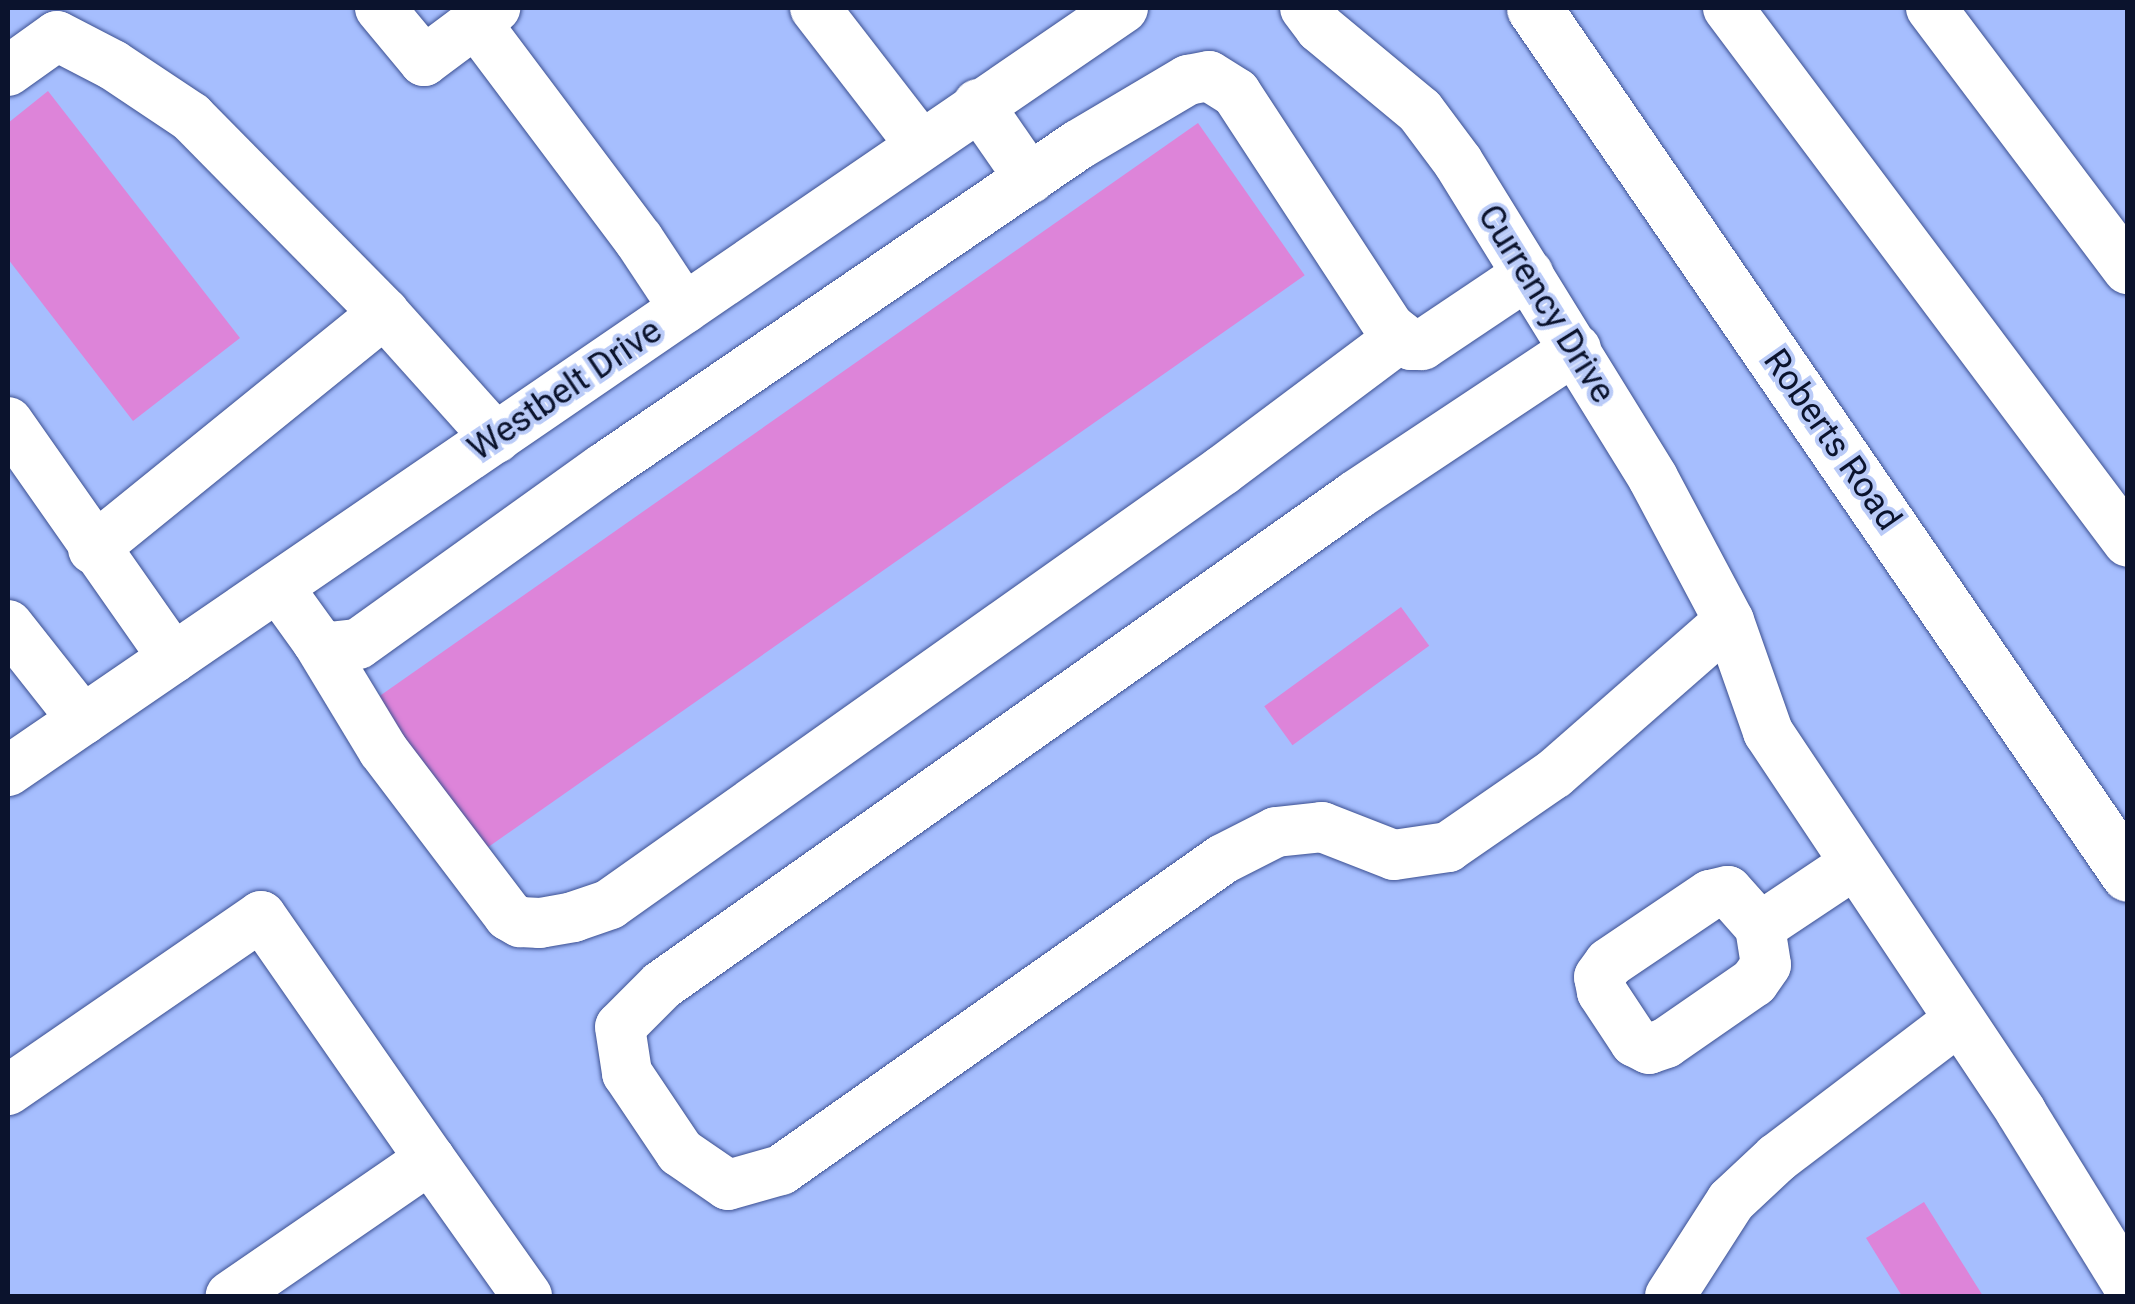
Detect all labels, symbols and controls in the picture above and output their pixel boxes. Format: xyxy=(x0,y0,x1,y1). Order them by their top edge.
street label: Currency Drive xyxy=(1468,197,1624,411)
street label: Westbelt Drive xyxy=(460,310,670,470)
street label: Roberts Road xyxy=(1754,342,1910,538)

